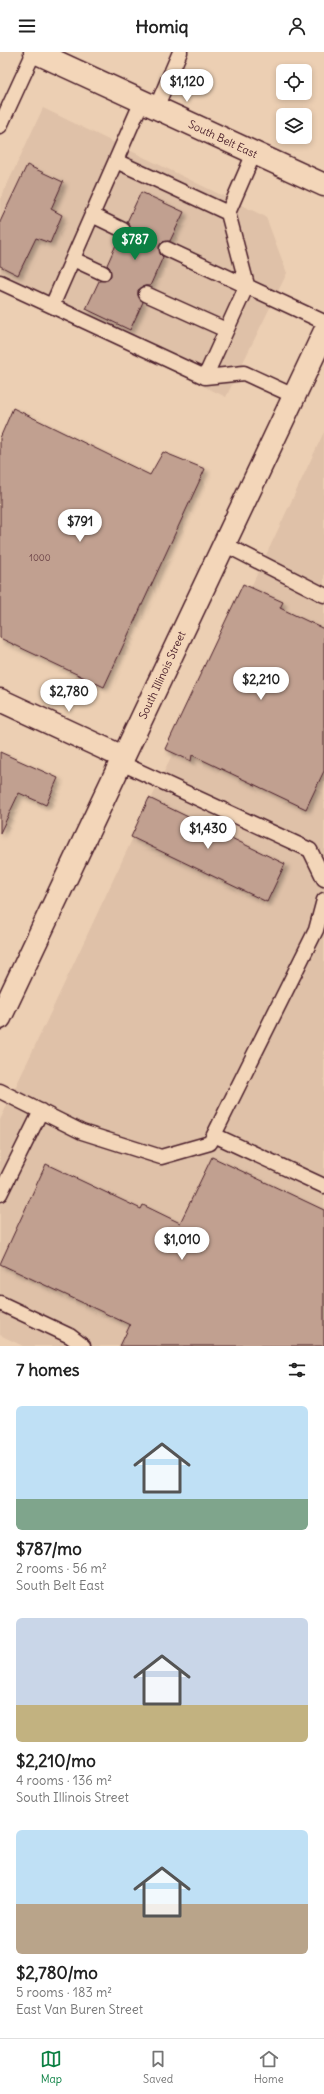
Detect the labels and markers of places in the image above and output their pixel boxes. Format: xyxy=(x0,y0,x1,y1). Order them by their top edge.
pin: $1,120 xyxy=(154,69,220,103)
pin: $787 xyxy=(111,227,159,261)
pin: $791 xyxy=(56,509,104,543)
pin: $2,210 xyxy=(228,667,294,701)
pin: $2,780 xyxy=(36,679,102,713)
pin: $1,430 xyxy=(175,816,241,850)
pin: $1,010 xyxy=(149,1227,215,1261)

